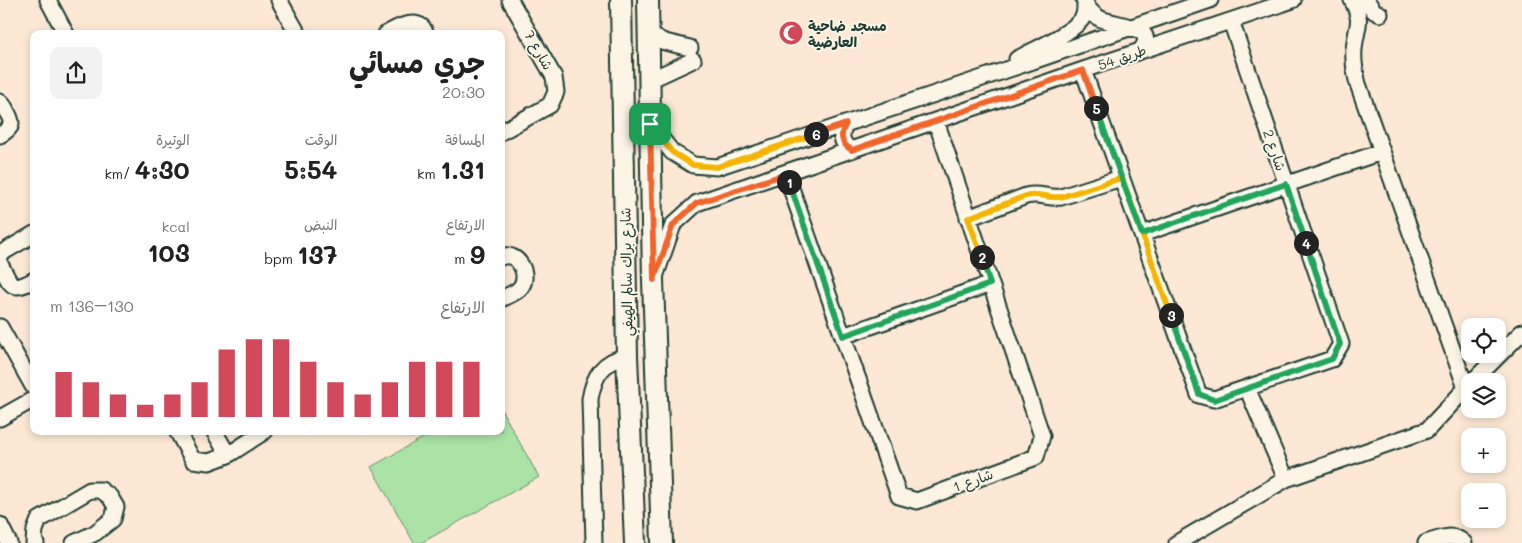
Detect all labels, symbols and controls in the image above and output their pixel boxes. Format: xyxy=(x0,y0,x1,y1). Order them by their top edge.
place label: مسجد ضاحية العارضية xyxy=(808,16,887,51)
mosque icon: مسجد ضاحية العارضية xyxy=(778,20,804,46)
street label: شارع 7 xyxy=(519,27,558,74)
street label: طريق 54 xyxy=(1095,40,1149,74)
text: جري مسائي xyxy=(349,44,485,80)
button: share xyxy=(50,47,102,99)
text: 20:30 xyxy=(442,81,485,102)
pin: 5 xyxy=(1084,96,1108,120)
text: 5 xyxy=(1092,99,1101,118)
pin xyxy=(629,103,671,145)
icon: arrive xyxy=(636,110,664,138)
pin: 6 xyxy=(804,122,828,146)
text: 6 xyxy=(812,125,821,144)
street label: شارع 2 xyxy=(1258,127,1291,174)
text: الوتيرة xyxy=(156,130,190,149)
text: الوقت xyxy=(305,130,337,149)
text: المسافة xyxy=(445,130,485,149)
text: 4:30 xyxy=(135,153,190,185)
text: 5:54 xyxy=(284,153,337,185)
text: 1.31 xyxy=(440,153,485,185)
text: /km xyxy=(104,164,135,183)
text: km xyxy=(417,164,440,183)
pin: 1 xyxy=(776,170,802,194)
text: 1 xyxy=(786,173,793,192)
street label: شارع براك سالم الهيفي xyxy=(615,207,641,337)
text: النبض xyxy=(304,215,337,234)
text: الارتفاع xyxy=(446,215,485,234)
text: kcal xyxy=(162,217,190,236)
pin: 4 xyxy=(1294,230,1318,256)
text: 4 xyxy=(1302,234,1311,253)
text: 103 xyxy=(148,236,190,268)
text: 137 xyxy=(297,238,337,270)
text: 9 xyxy=(470,238,485,270)
pin: 2 xyxy=(970,244,994,270)
text: 2 xyxy=(979,248,986,267)
text: bpm xyxy=(264,249,297,268)
text: m xyxy=(454,249,470,268)
text: 130–136 m xyxy=(50,295,134,316)
text: الارتفاع xyxy=(440,296,485,317)
pin: 3 xyxy=(1158,302,1184,328)
text: 3 xyxy=(1167,306,1176,325)
map controls xyxy=(1461,318,1506,528)
button: locate xyxy=(1461,318,1506,363)
button: layers xyxy=(1461,373,1506,418)
button: + xyxy=(1461,428,1506,473)
street label: شارع 1 xyxy=(950,464,996,497)
button: − xyxy=(1461,483,1506,528)

